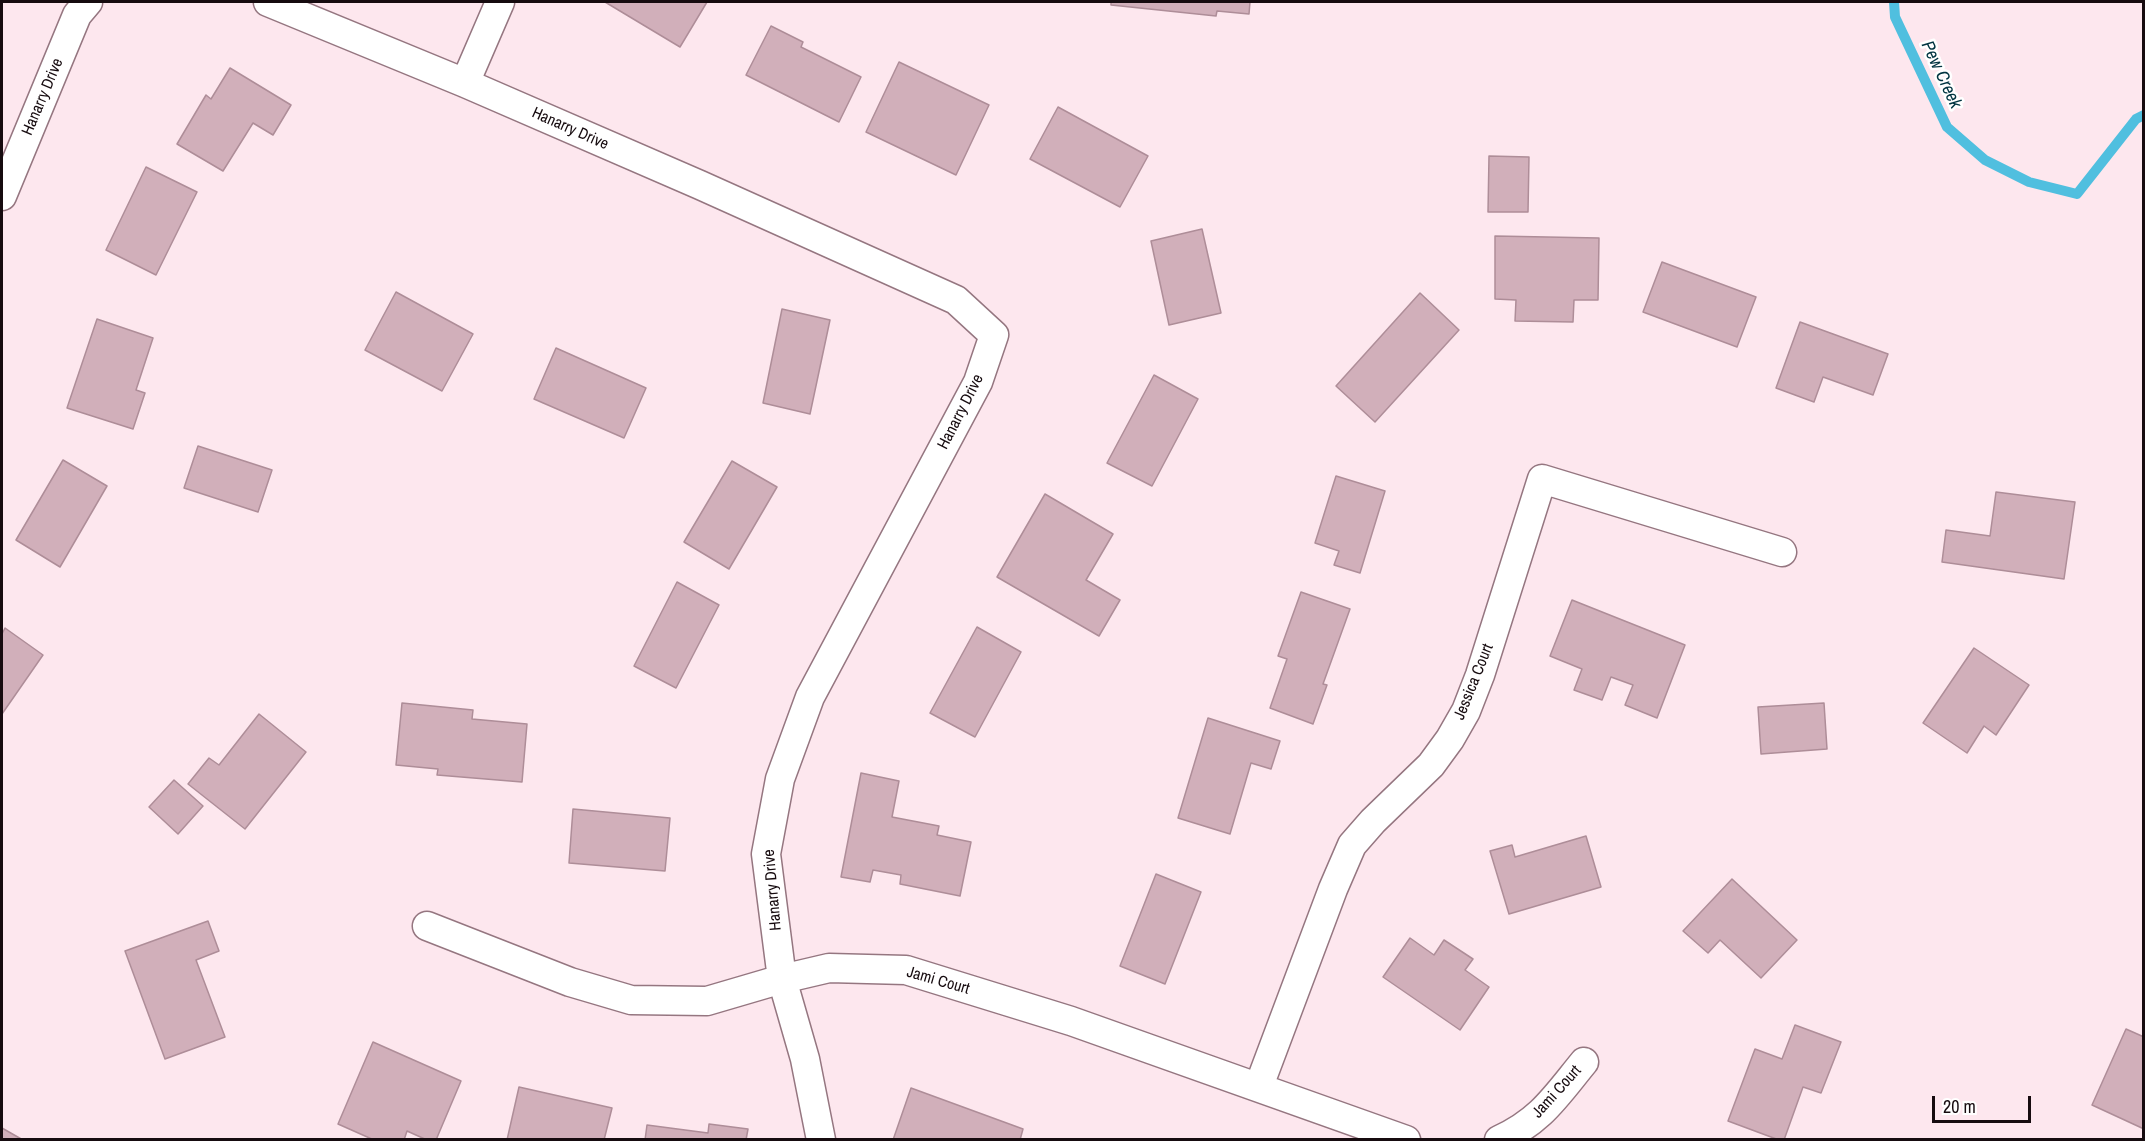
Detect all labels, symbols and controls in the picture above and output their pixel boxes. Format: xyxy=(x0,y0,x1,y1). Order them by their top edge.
water label: Pew Creek xyxy=(1916,38,1966,112)
street label: Hanarry Drive xyxy=(18,56,68,138)
street label: Hanarry Drive xyxy=(529,104,611,154)
street label: Hanarry Drive xyxy=(934,371,988,453)
street label: Jessica Court xyxy=(1450,641,1498,723)
street label: Hanarry Drive xyxy=(760,848,786,932)
street label: Jami Court xyxy=(905,963,971,999)
street label: Jami Court xyxy=(1528,1062,1586,1122)
scale bar xyxy=(1935,1084,2034,1122)
text: 20 m xyxy=(1943,1094,1976,1119)

